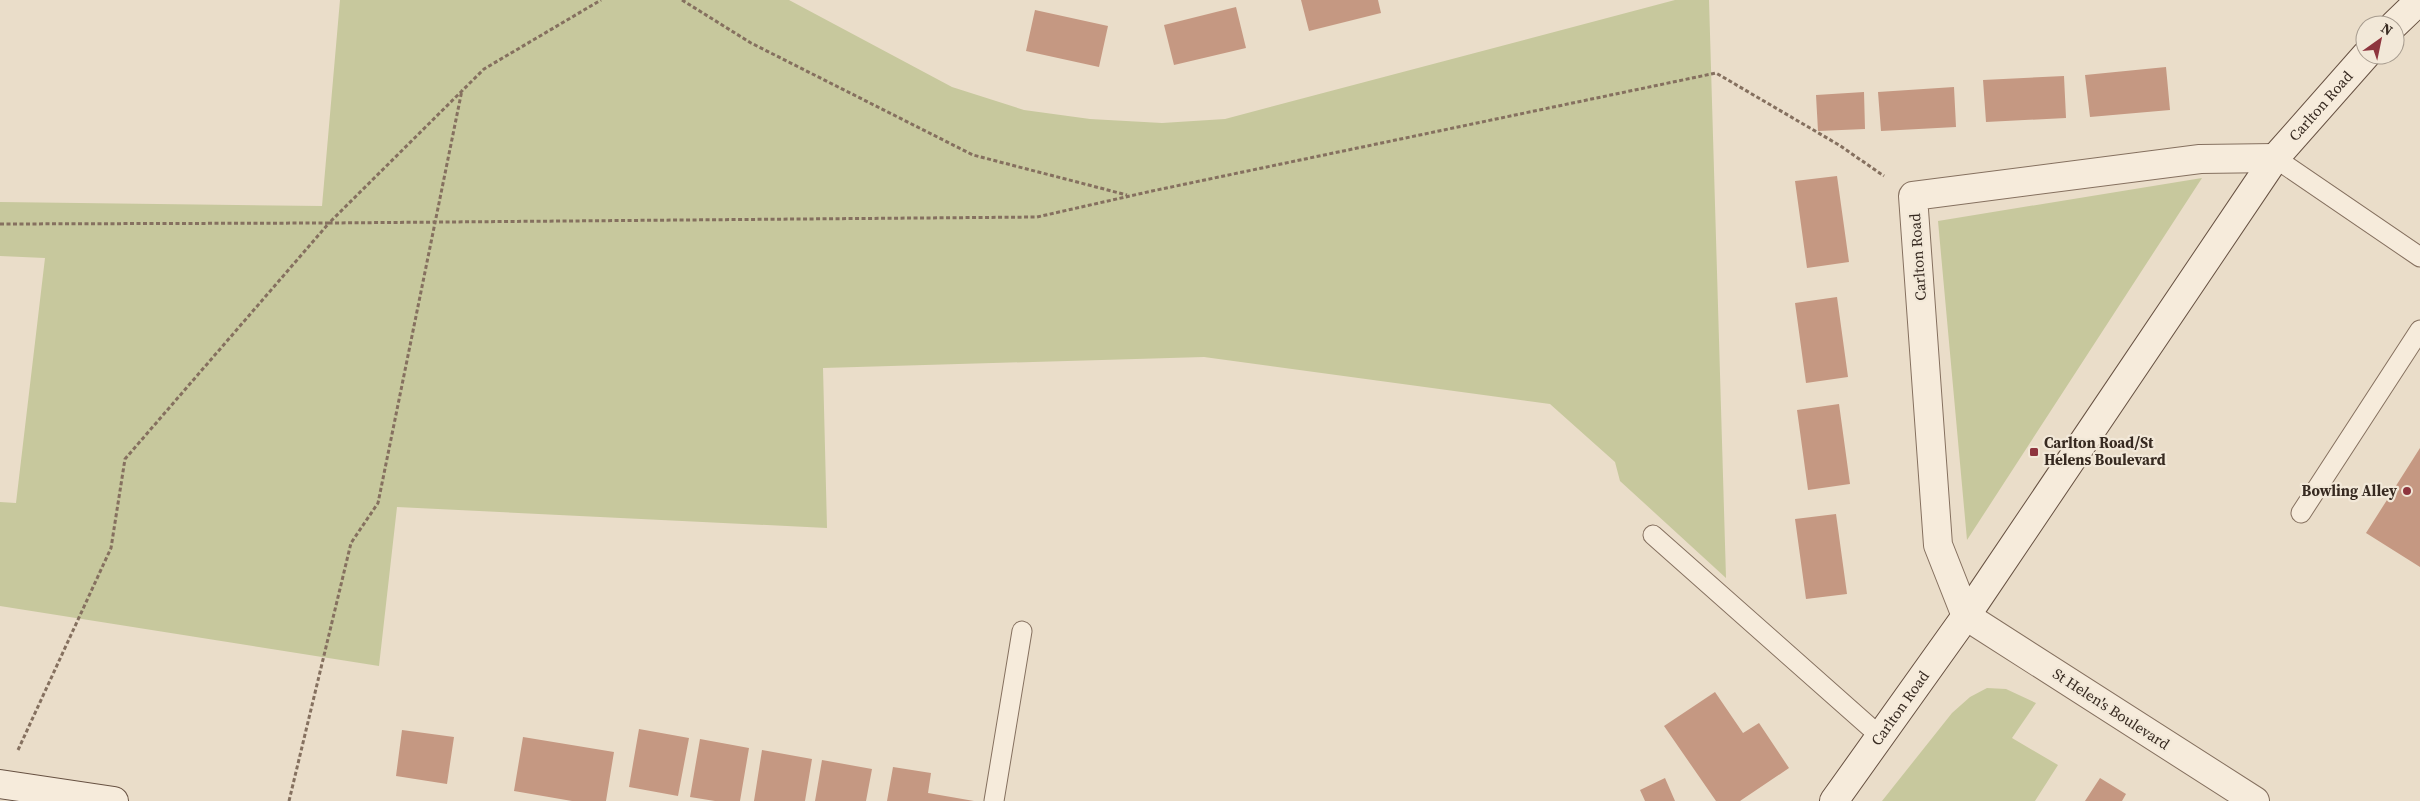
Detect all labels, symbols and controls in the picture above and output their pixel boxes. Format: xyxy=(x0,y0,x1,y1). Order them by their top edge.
north arrow xyxy=(2355,15,2405,65)
text: N xyxy=(2377,18,2397,40)
street label: Carlton Road xyxy=(2284,66,2358,146)
street label: Carlton Road xyxy=(1904,212,1931,301)
place label: Carlton Road/St Helens Boulevard xyxy=(2044,432,2166,470)
marker: Carlton Road/St Helens Boulevard xyxy=(2028,446,2040,458)
place label: Bowling Alley xyxy=(2302,480,2397,501)
marker: Bowling Alley xyxy=(2401,485,2413,497)
street label: St Helen's Boulevard xyxy=(2049,663,2174,755)
street label: Carlton Road xyxy=(1866,666,1934,750)

